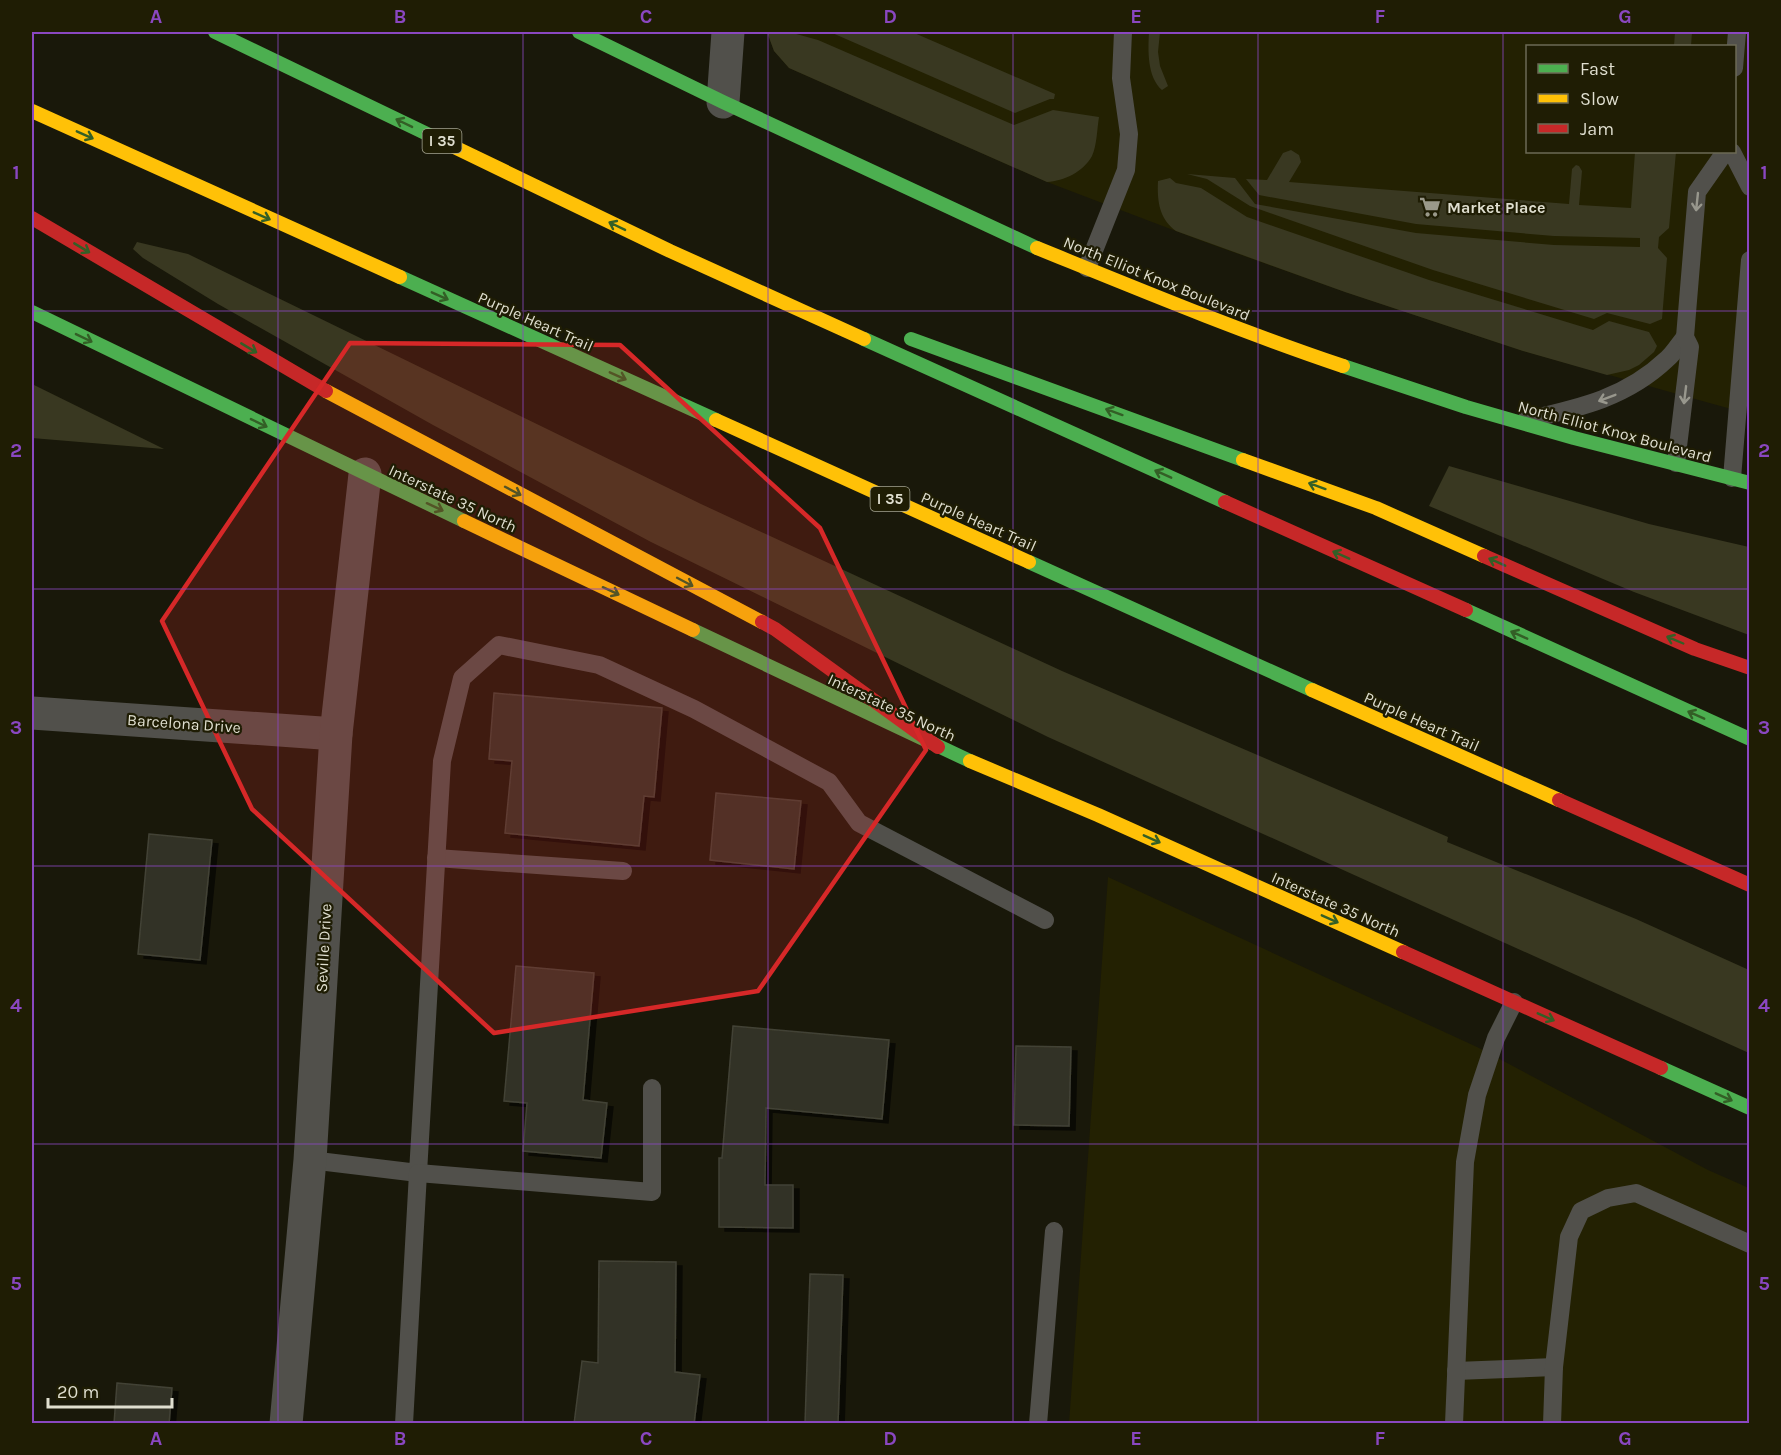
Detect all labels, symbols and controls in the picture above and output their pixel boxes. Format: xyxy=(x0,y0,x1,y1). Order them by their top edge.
text: A xyxy=(150,5,163,28)
text: B xyxy=(394,5,406,28)
text: C xyxy=(640,5,652,28)
text: D xyxy=(883,5,897,28)
text: E xyxy=(1130,5,1142,28)
text: F xyxy=(1375,5,1386,28)
text: G xyxy=(1618,5,1632,28)
legend xyxy=(1526,45,1736,153)
text: Fast xyxy=(1580,58,1615,80)
text: Slow xyxy=(1580,88,1619,110)
one-way arrow xyxy=(395,116,413,128)
text: Jam xyxy=(1580,118,1614,140)
road number: I 35 xyxy=(422,129,462,153)
one-way arrow xyxy=(75,130,93,142)
text: 1 xyxy=(12,161,20,184)
text: 1 xyxy=(1760,161,1768,184)
one-way arrow xyxy=(1691,191,1702,211)
supermarket icon: Market Place xyxy=(1418,195,1442,219)
place label: Market Place xyxy=(1447,198,1545,217)
one-way arrow xyxy=(253,210,271,222)
one-way arrow xyxy=(609,219,627,231)
street label: North Elliot Knox Boulevard xyxy=(1061,232,1253,325)
one-way arrow xyxy=(73,243,90,255)
street label: Purple Heart Trail xyxy=(475,288,596,355)
one-way arrow xyxy=(431,291,449,302)
one-way arrow xyxy=(75,332,93,344)
one-way arrow xyxy=(240,342,257,354)
one-way arrow xyxy=(608,371,626,383)
one-way arrow xyxy=(1679,384,1690,404)
one-way arrow xyxy=(1598,393,1617,404)
street label: North Elliot Knox Boulevard xyxy=(1516,396,1714,466)
one-way arrow xyxy=(1105,406,1124,417)
one-way arrow xyxy=(250,418,268,430)
text: 2 xyxy=(10,439,22,462)
text: 2 xyxy=(1758,439,1770,462)
street label: Interstate 35 North xyxy=(386,461,520,536)
one-way arrow xyxy=(1155,468,1173,480)
one-way arrow xyxy=(1308,480,1327,491)
one-way arrow xyxy=(503,486,521,497)
road number: I 35 xyxy=(870,487,910,511)
street label: Purple Heart Trail xyxy=(918,488,1039,555)
one-way arrow xyxy=(426,502,444,514)
one-way arrow xyxy=(1332,548,1350,560)
one-way arrow xyxy=(1488,555,1506,567)
one-way arrow xyxy=(676,577,694,588)
one-way arrow xyxy=(602,586,620,598)
one-way arrow xyxy=(1510,629,1528,640)
one-way arrow xyxy=(1667,634,1685,645)
street label: Interstate 35 North xyxy=(825,670,959,745)
street label: Purple Heart Trail xyxy=(1361,688,1482,755)
one-way arrow xyxy=(1688,709,1706,721)
street label: Barcelona Drive xyxy=(127,710,241,737)
text: 3 xyxy=(10,716,22,739)
text: 3 xyxy=(1758,716,1770,739)
one-way arrow xyxy=(1142,834,1160,846)
street label: Interstate 35 North xyxy=(1269,868,1403,941)
street label: Seville Drive xyxy=(312,903,335,993)
one-way arrow xyxy=(1320,914,1338,926)
text: 4 xyxy=(10,994,22,1017)
text: 4 xyxy=(1758,994,1770,1017)
one-way arrow xyxy=(1536,1011,1554,1023)
one-way arrow xyxy=(1714,1091,1732,1103)
text: 5 xyxy=(10,1272,22,1295)
text: 5 xyxy=(1758,1272,1770,1295)
scale bar xyxy=(48,1371,172,1409)
text: 20 m xyxy=(57,1381,99,1403)
text: A xyxy=(150,1427,163,1450)
text: B xyxy=(394,1427,406,1450)
text: C xyxy=(640,1427,652,1450)
text: D xyxy=(883,1427,897,1450)
text: E xyxy=(1130,1427,1142,1450)
text: F xyxy=(1375,1427,1386,1450)
text: G xyxy=(1618,1427,1632,1450)

